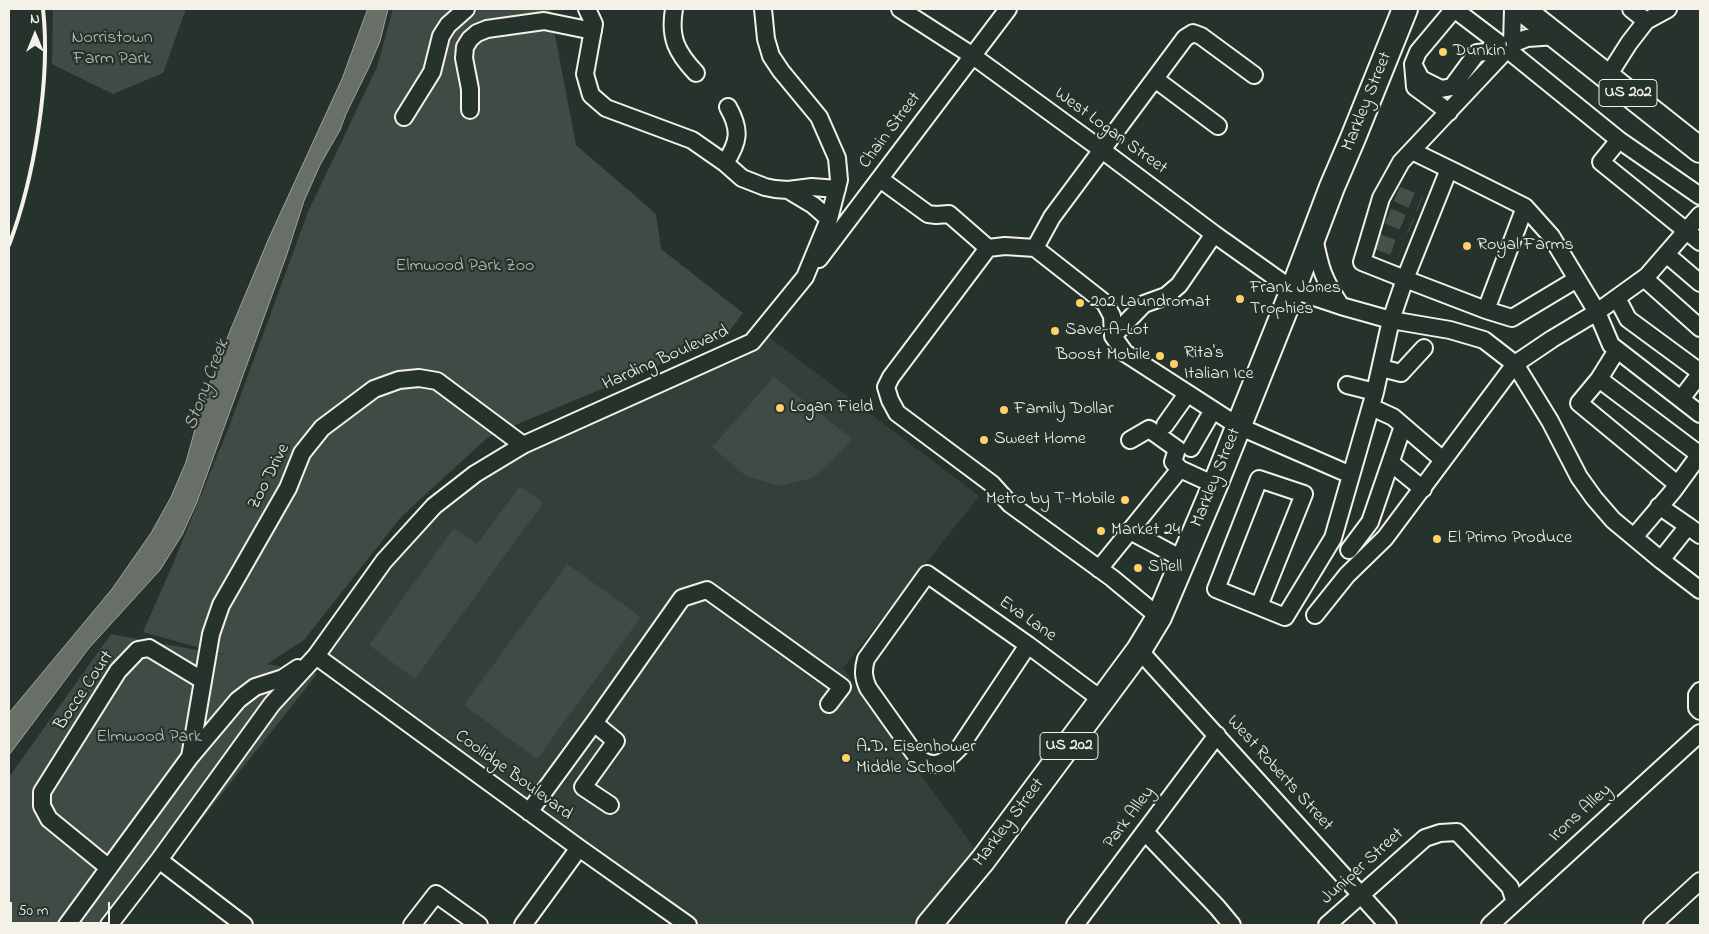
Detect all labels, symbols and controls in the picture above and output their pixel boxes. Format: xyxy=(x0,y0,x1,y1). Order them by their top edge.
text: N xyxy=(30,9,40,30)
north arrow xyxy=(10,10,60,60)
park label: Norristown Farm Park xyxy=(71,28,153,70)
place label: Dunkin' xyxy=(1453,41,1507,63)
marker: Dunkin' xyxy=(1437,46,1449,58)
street label: Markley Street xyxy=(1338,49,1398,155)
road number: US 202 xyxy=(1599,80,1657,106)
street label: West Logan Street xyxy=(1049,84,1171,180)
street label: Chain Street xyxy=(855,89,927,173)
place label: Royal Farms xyxy=(1477,235,1574,257)
marker: Royal Farms xyxy=(1461,240,1473,252)
park label: Elmwood Park Zoo xyxy=(396,256,534,278)
place label: Frank Jones Trophies xyxy=(1250,278,1341,320)
place label: 202 Laundromat xyxy=(1090,292,1210,314)
marker: Frank Jones Trophies xyxy=(1234,293,1246,305)
marker: 202 Laundromat xyxy=(1074,297,1086,309)
place label: Save-A-Lot xyxy=(1065,320,1148,342)
street label: Harding Boulevard xyxy=(600,322,732,396)
marker: Save-A-Lot xyxy=(1049,325,1061,337)
water label: Stony Creek xyxy=(180,337,236,433)
place label: Rita's Italian Ice xyxy=(1184,343,1254,386)
place label: Boost Mobile xyxy=(1056,345,1150,367)
marker: Boost Mobile xyxy=(1154,350,1166,362)
marker: Rita's Italian Ice xyxy=(1168,358,1180,370)
place label: Logan Field xyxy=(790,397,873,419)
place label: Family Dollar xyxy=(1014,399,1114,421)
marker: Logan Field xyxy=(774,402,786,414)
marker: Family Dollar xyxy=(998,404,1010,416)
street label: Markley Street xyxy=(1187,425,1247,531)
place label: Sweet Home xyxy=(994,429,1086,451)
marker: Sweet Home xyxy=(978,434,990,446)
street label: Zoo Drive xyxy=(244,440,296,514)
place label: Metro by T-Mobile xyxy=(986,489,1115,511)
marker: Metro by T-Mobile xyxy=(1119,494,1131,506)
place label: Market 24 xyxy=(1111,520,1180,542)
marker: Market 24 xyxy=(1095,525,1107,537)
place label: El Primo Produce xyxy=(1447,528,1572,550)
marker: El Primo Produce xyxy=(1431,533,1443,545)
place label: Shell xyxy=(1148,557,1182,579)
marker: Shell xyxy=(1132,562,1144,574)
street label: Eva Lane xyxy=(994,592,1060,648)
street label: Bocce Court xyxy=(51,647,119,735)
street label: West Roberts Street xyxy=(1221,712,1337,836)
street label: Coolidge Boulevard xyxy=(450,726,576,826)
park label: Elmwood Park xyxy=(96,727,202,749)
road number: US 202 xyxy=(1040,732,1098,759)
place label: A.D. Eisenhower Middle School xyxy=(856,737,976,780)
marker: A.D. Eisenhower Middle School xyxy=(840,752,852,764)
street label: Markley Street xyxy=(970,775,1050,871)
street label: Irons Alley xyxy=(1545,780,1617,848)
street label: Park Alley xyxy=(1100,783,1160,853)
street label: Juniper Street xyxy=(1317,824,1409,910)
scale bar xyxy=(12,892,112,924)
text: 50 m xyxy=(18,900,48,922)

